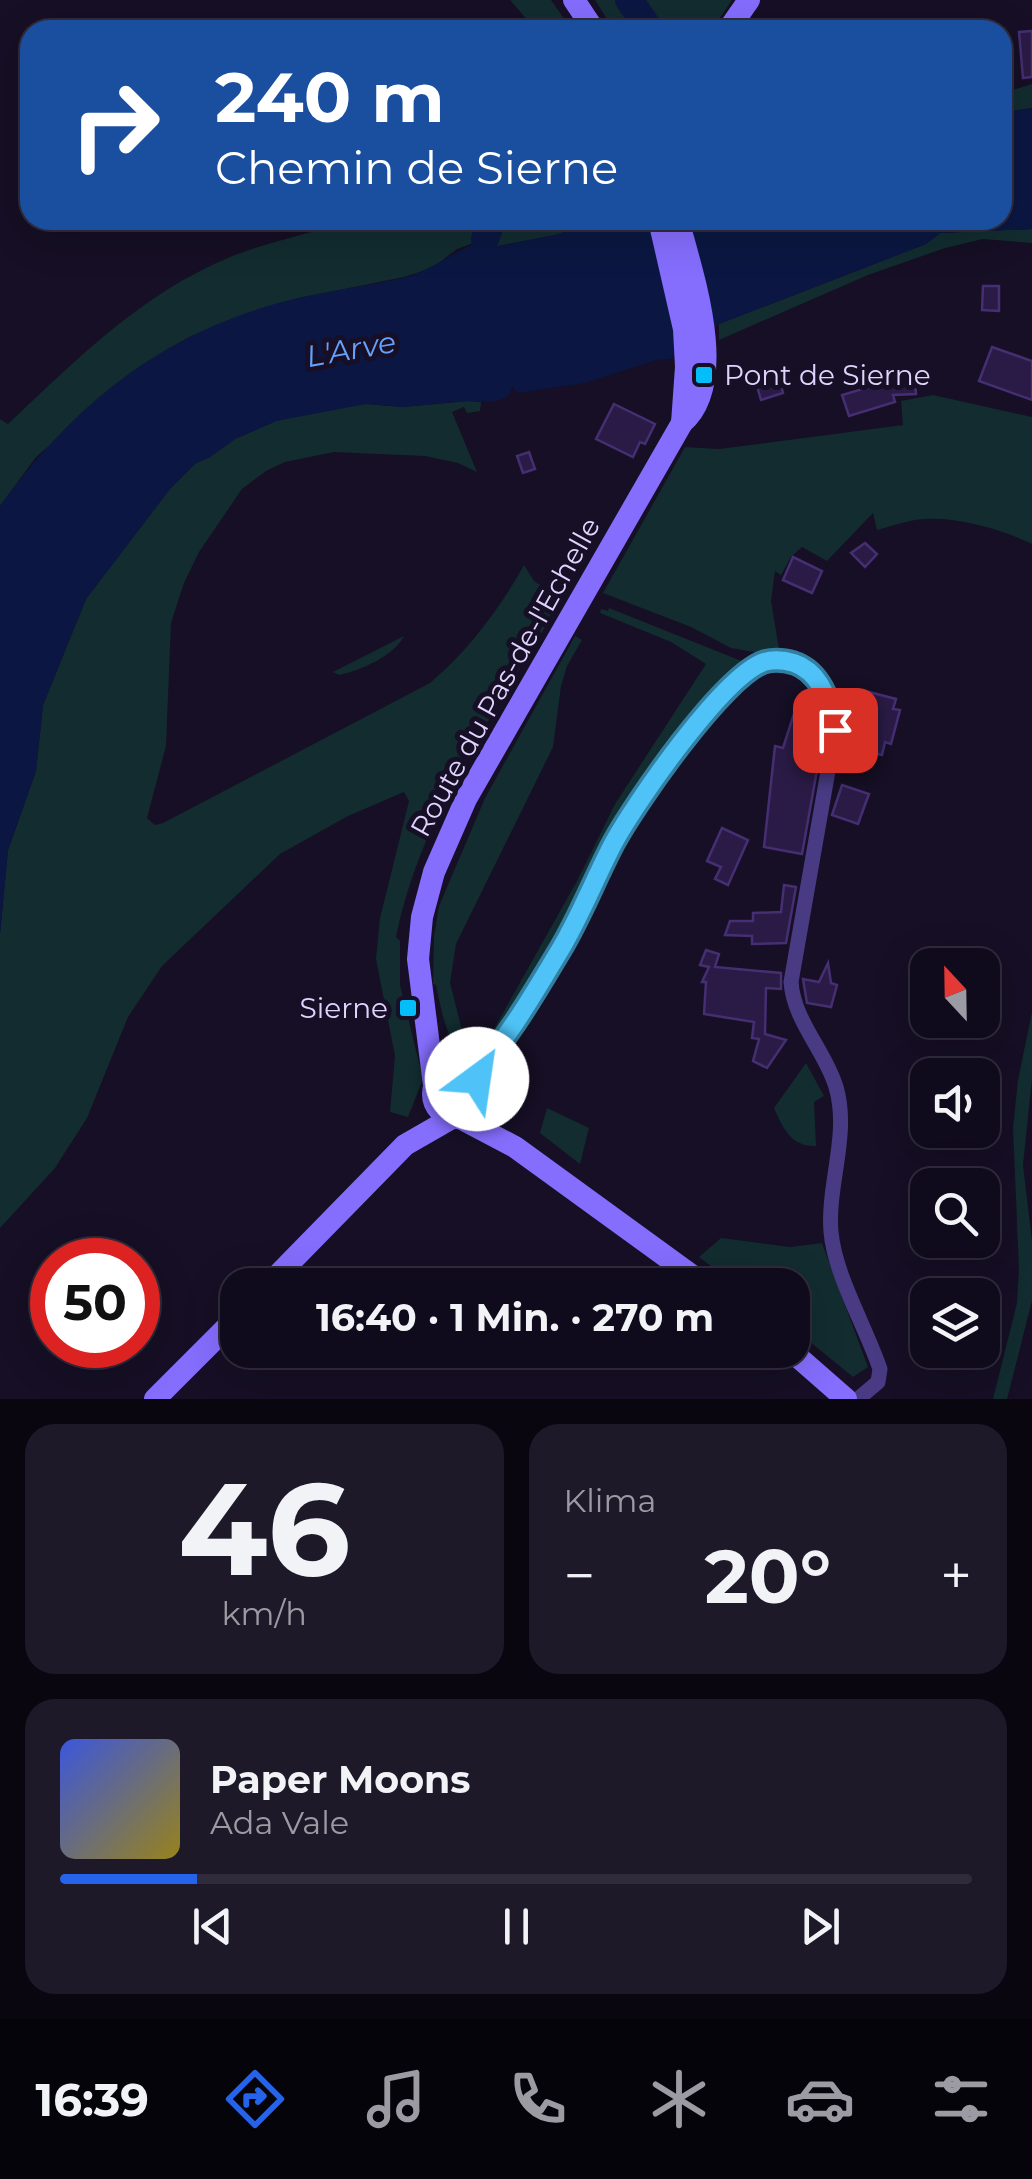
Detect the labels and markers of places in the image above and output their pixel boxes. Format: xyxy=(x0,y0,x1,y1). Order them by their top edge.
place label: Pont de Sierne xyxy=(724,358,931,392)
marker: Pont de Sierne xyxy=(693,364,715,386)
pin xyxy=(793,688,878,773)
place label: Sierne xyxy=(299,991,388,1025)
marker: Sierne xyxy=(397,997,419,1019)

